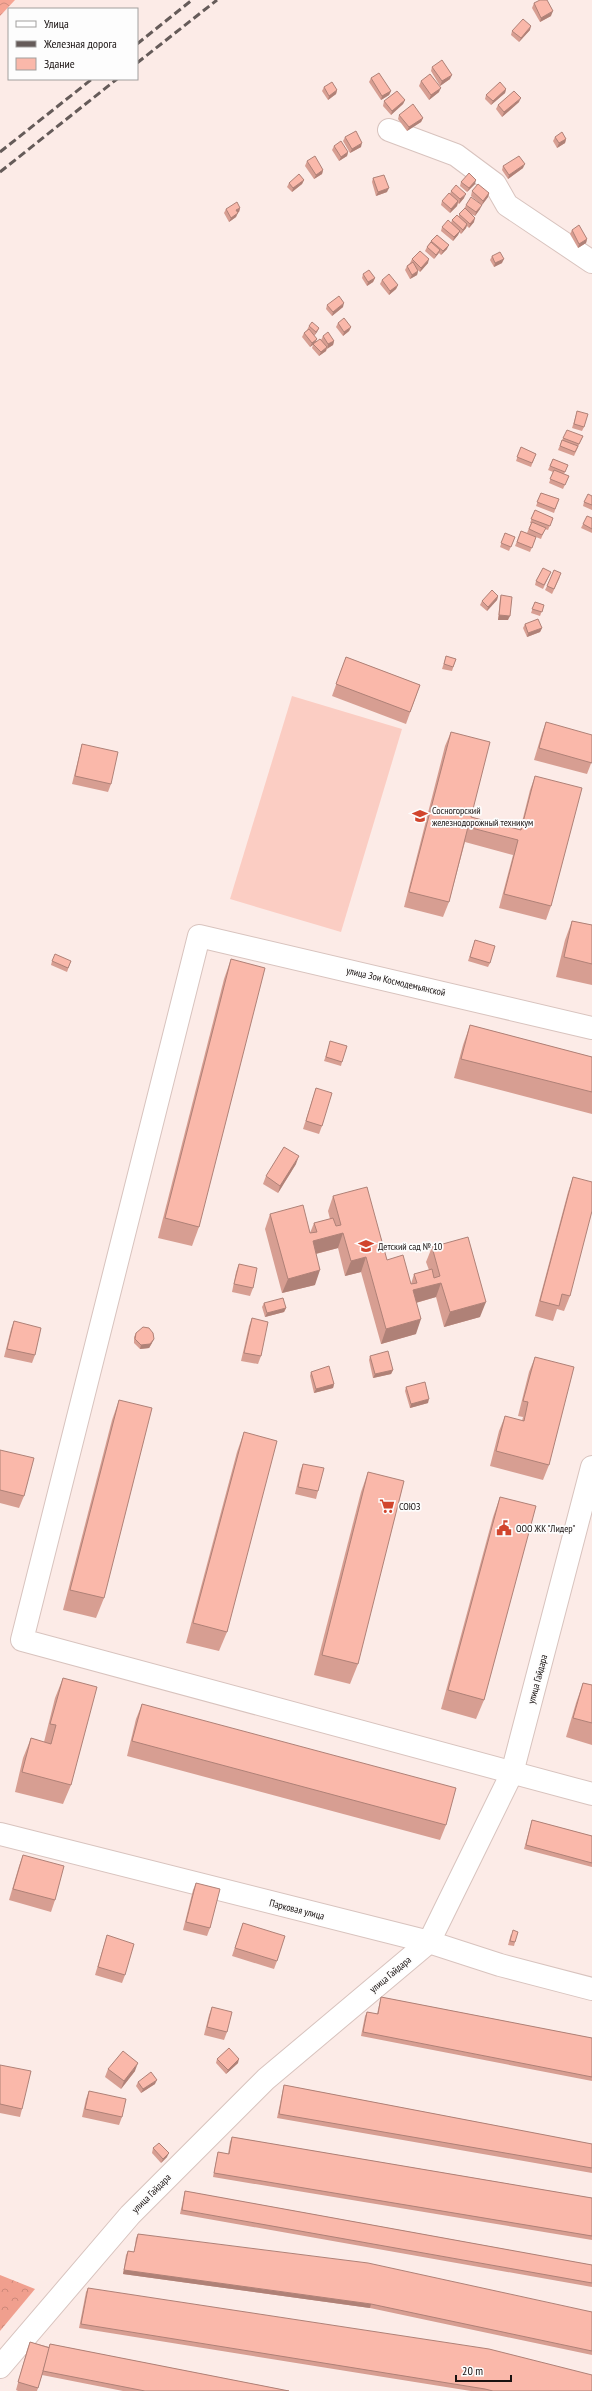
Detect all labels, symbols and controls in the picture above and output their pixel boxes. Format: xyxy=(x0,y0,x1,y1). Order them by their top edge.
legend xyxy=(8,8,138,80)
text: Улица xyxy=(44,16,69,31)
text: Железная дорога xyxy=(43,36,117,51)
text: Здание xyxy=(44,56,75,71)
place label: Сосногорский железнодорожный техникум xyxy=(432,804,533,829)
school or university icon: Сосногорский железнодорожный техникум xyxy=(411,807,429,825)
street label: улица Зои Космодемьянской xyxy=(345,964,447,999)
school or university icon: Детский сад № 10 xyxy=(357,1237,375,1255)
place label: Детский сад № 10 xyxy=(378,1240,443,1253)
supermarket icon: СОЮЗ xyxy=(378,1497,396,1515)
place label: СОЮЗ xyxy=(399,1500,420,1513)
public building icon: ООО ЖК "Лидер" xyxy=(495,1519,513,1537)
place label: ООО ЖК "Лидер" xyxy=(516,1522,575,1535)
street label: улица Гайдара xyxy=(525,1653,550,1705)
street label: Парковая улица xyxy=(268,1896,326,1923)
street label: улица Гайдара xyxy=(367,1953,414,1996)
street label: улица Гайдара xyxy=(129,2171,174,2216)
scale bar xyxy=(456,2357,511,2383)
text: 20 m xyxy=(462,2363,483,2378)

